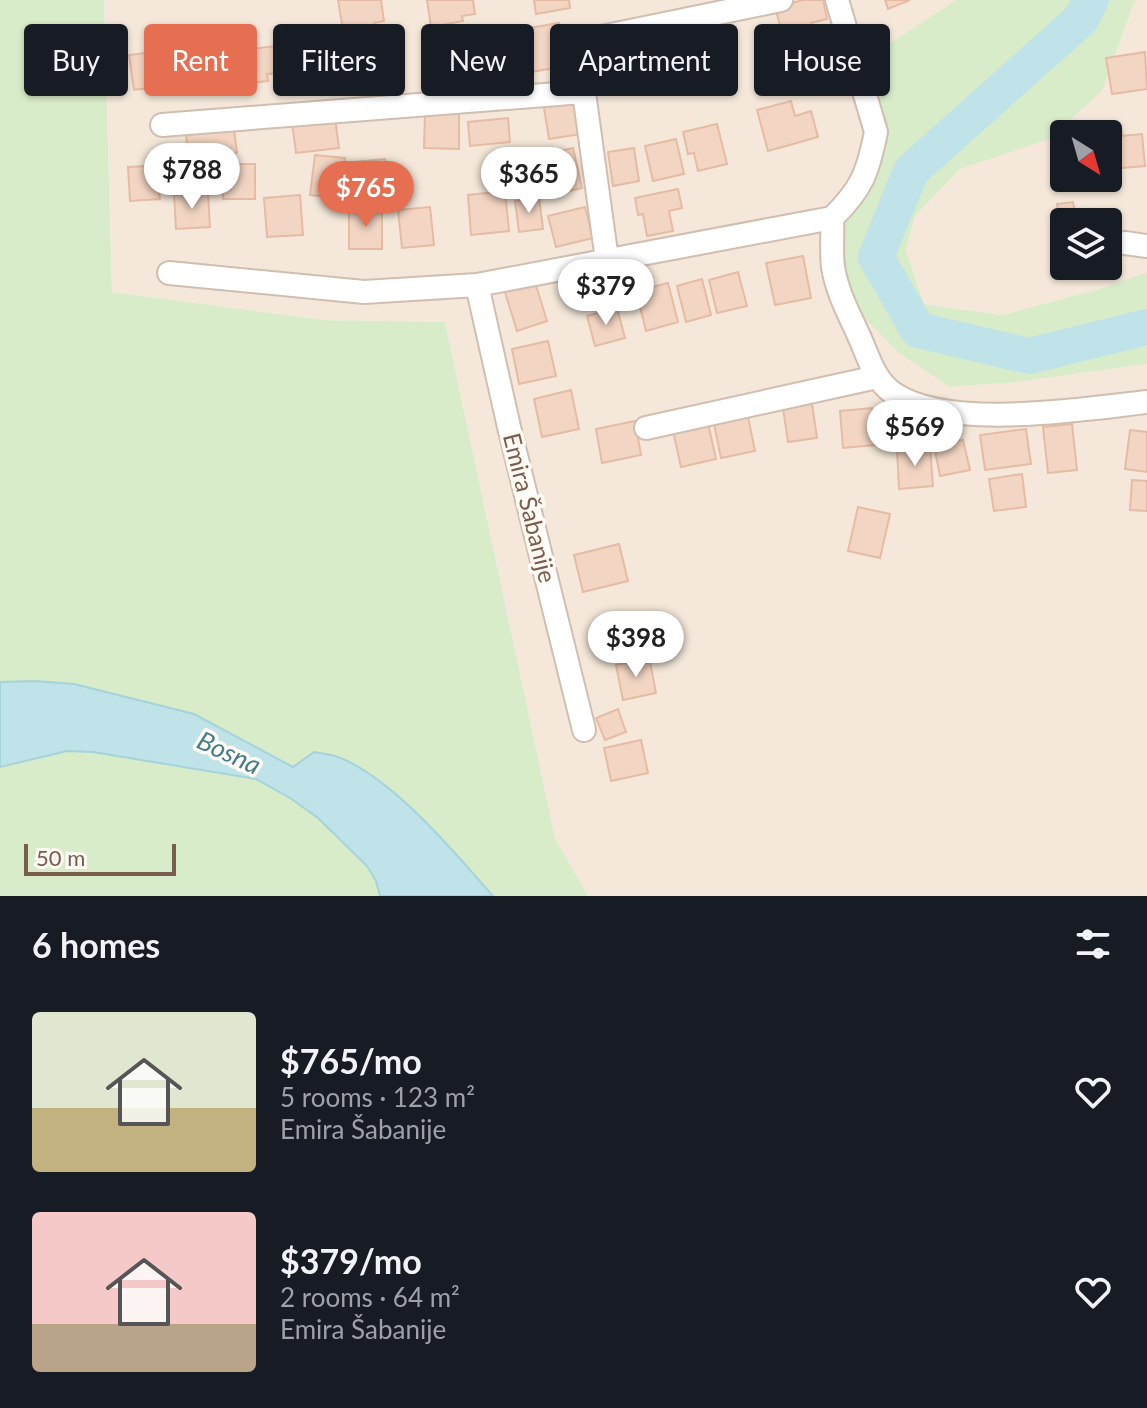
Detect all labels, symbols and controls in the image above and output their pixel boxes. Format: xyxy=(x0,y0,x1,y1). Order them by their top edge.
chip: Buy xyxy=(24,24,128,96)
chip: Rent xyxy=(144,24,257,96)
chip: Filters xyxy=(273,24,405,96)
chip: New xyxy=(421,24,534,96)
chip: Apartment xyxy=(550,24,738,96)
chip: House xyxy=(754,24,890,96)
north arrow xyxy=(1050,120,1122,192)
map controls xyxy=(1050,120,1122,280)
pin: $788 xyxy=(145,143,239,211)
pin: $365 xyxy=(482,147,576,215)
text: $788 xyxy=(162,153,222,185)
text: $365 xyxy=(499,157,559,189)
pin: $765 xyxy=(319,161,413,229)
text: $765 xyxy=(336,171,396,203)
button: layers xyxy=(1050,208,1122,280)
pin: $379 xyxy=(559,259,653,327)
text: $379 xyxy=(576,269,636,301)
pin: $569 xyxy=(868,400,962,468)
text: $569 xyxy=(885,410,945,442)
street label: Emira Šabanije xyxy=(498,430,563,586)
pin: $398 xyxy=(589,611,683,679)
text: $398 xyxy=(606,621,666,653)
water label: Bosna xyxy=(193,724,266,781)
scale bar xyxy=(24,840,176,876)
text: 50 m xyxy=(36,844,85,871)
icon: filters xyxy=(1071,922,1115,966)
text: 6 homes xyxy=(32,924,160,965)
text: $765/mo xyxy=(280,1040,422,1081)
icon: home xyxy=(96,1044,192,1140)
icon: heart xyxy=(1071,1070,1115,1114)
text: 5 rooms · 123 m² xyxy=(280,1081,475,1113)
text: Emira Šabanije xyxy=(280,1113,446,1145)
text: $379/mo xyxy=(280,1240,422,1281)
icon: home xyxy=(96,1244,192,1340)
icon: heart xyxy=(1071,1270,1115,1314)
text: 2 rooms · 64 m² xyxy=(280,1281,460,1313)
text: Emira Šabanije xyxy=(280,1313,446,1345)

